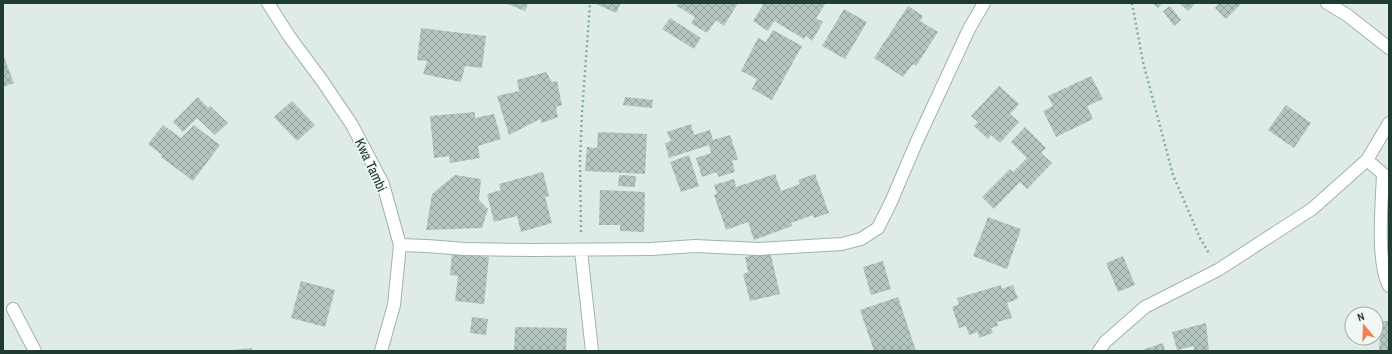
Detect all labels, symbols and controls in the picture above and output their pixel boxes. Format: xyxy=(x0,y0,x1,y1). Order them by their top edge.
street label: Kwa Tambi xyxy=(351,135,391,195)
north arrow xyxy=(1344,306,1384,346)
text: N xyxy=(1355,309,1366,324)

